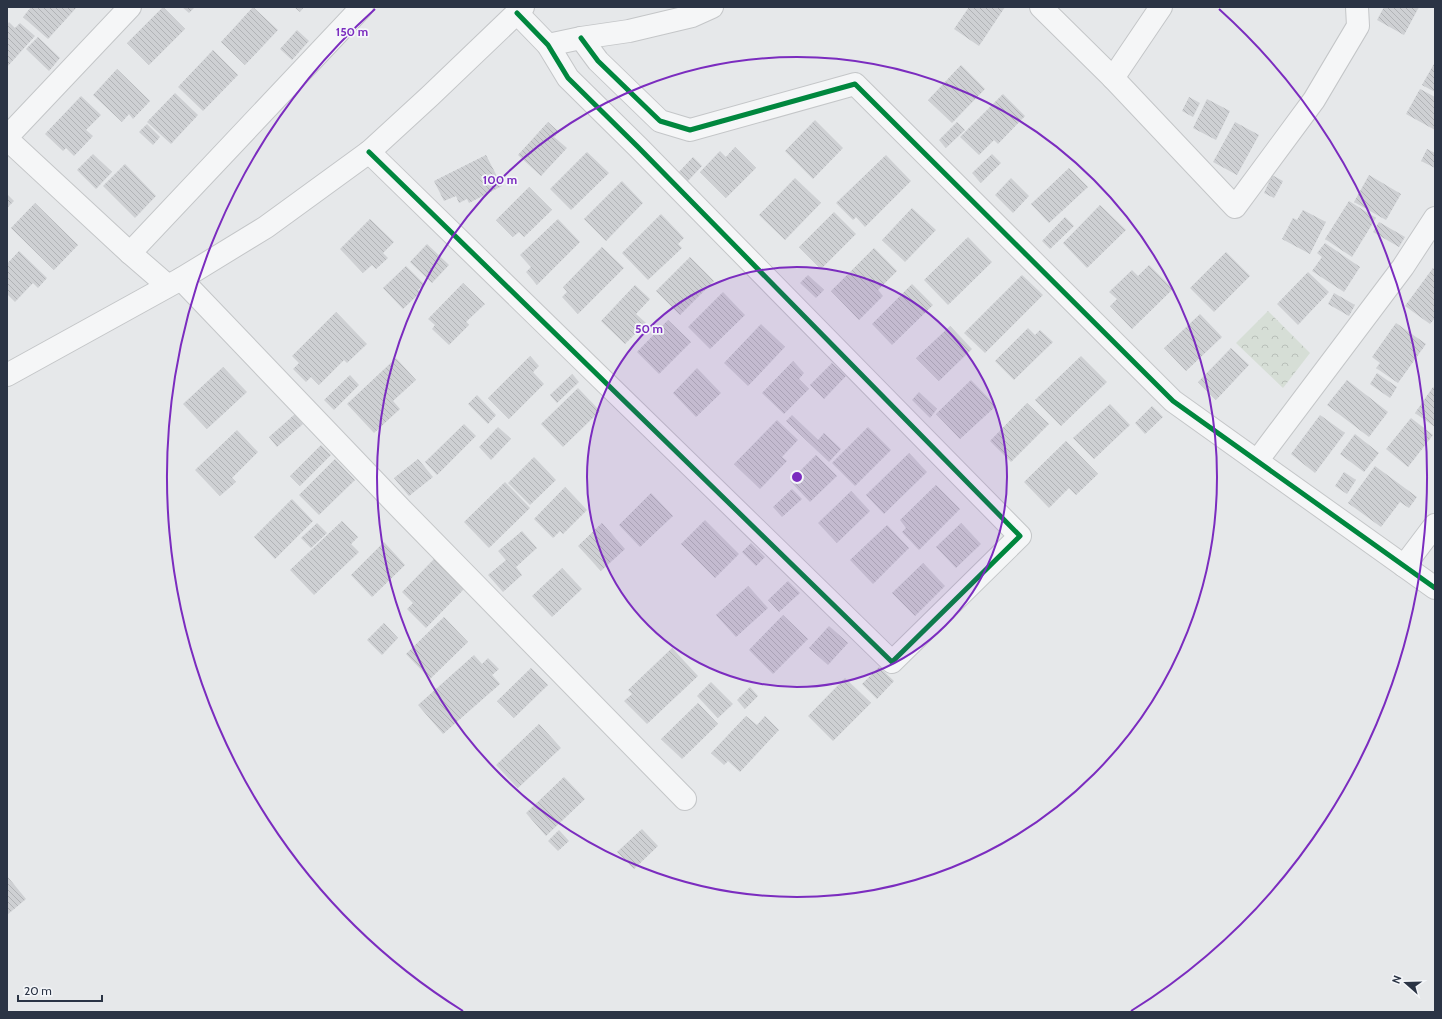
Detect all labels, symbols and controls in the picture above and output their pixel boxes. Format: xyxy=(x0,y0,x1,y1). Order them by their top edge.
text: 150 m xyxy=(336,24,368,39)
text: 100 m xyxy=(483,172,517,187)
text: 50 m xyxy=(635,321,663,336)
centre of rings xyxy=(790,470,804,484)
north arrow xyxy=(1386,963,1426,1003)
text: N xyxy=(1389,974,1405,986)
scale bar xyxy=(18,977,102,1003)
text: 20 m xyxy=(24,983,52,998)

